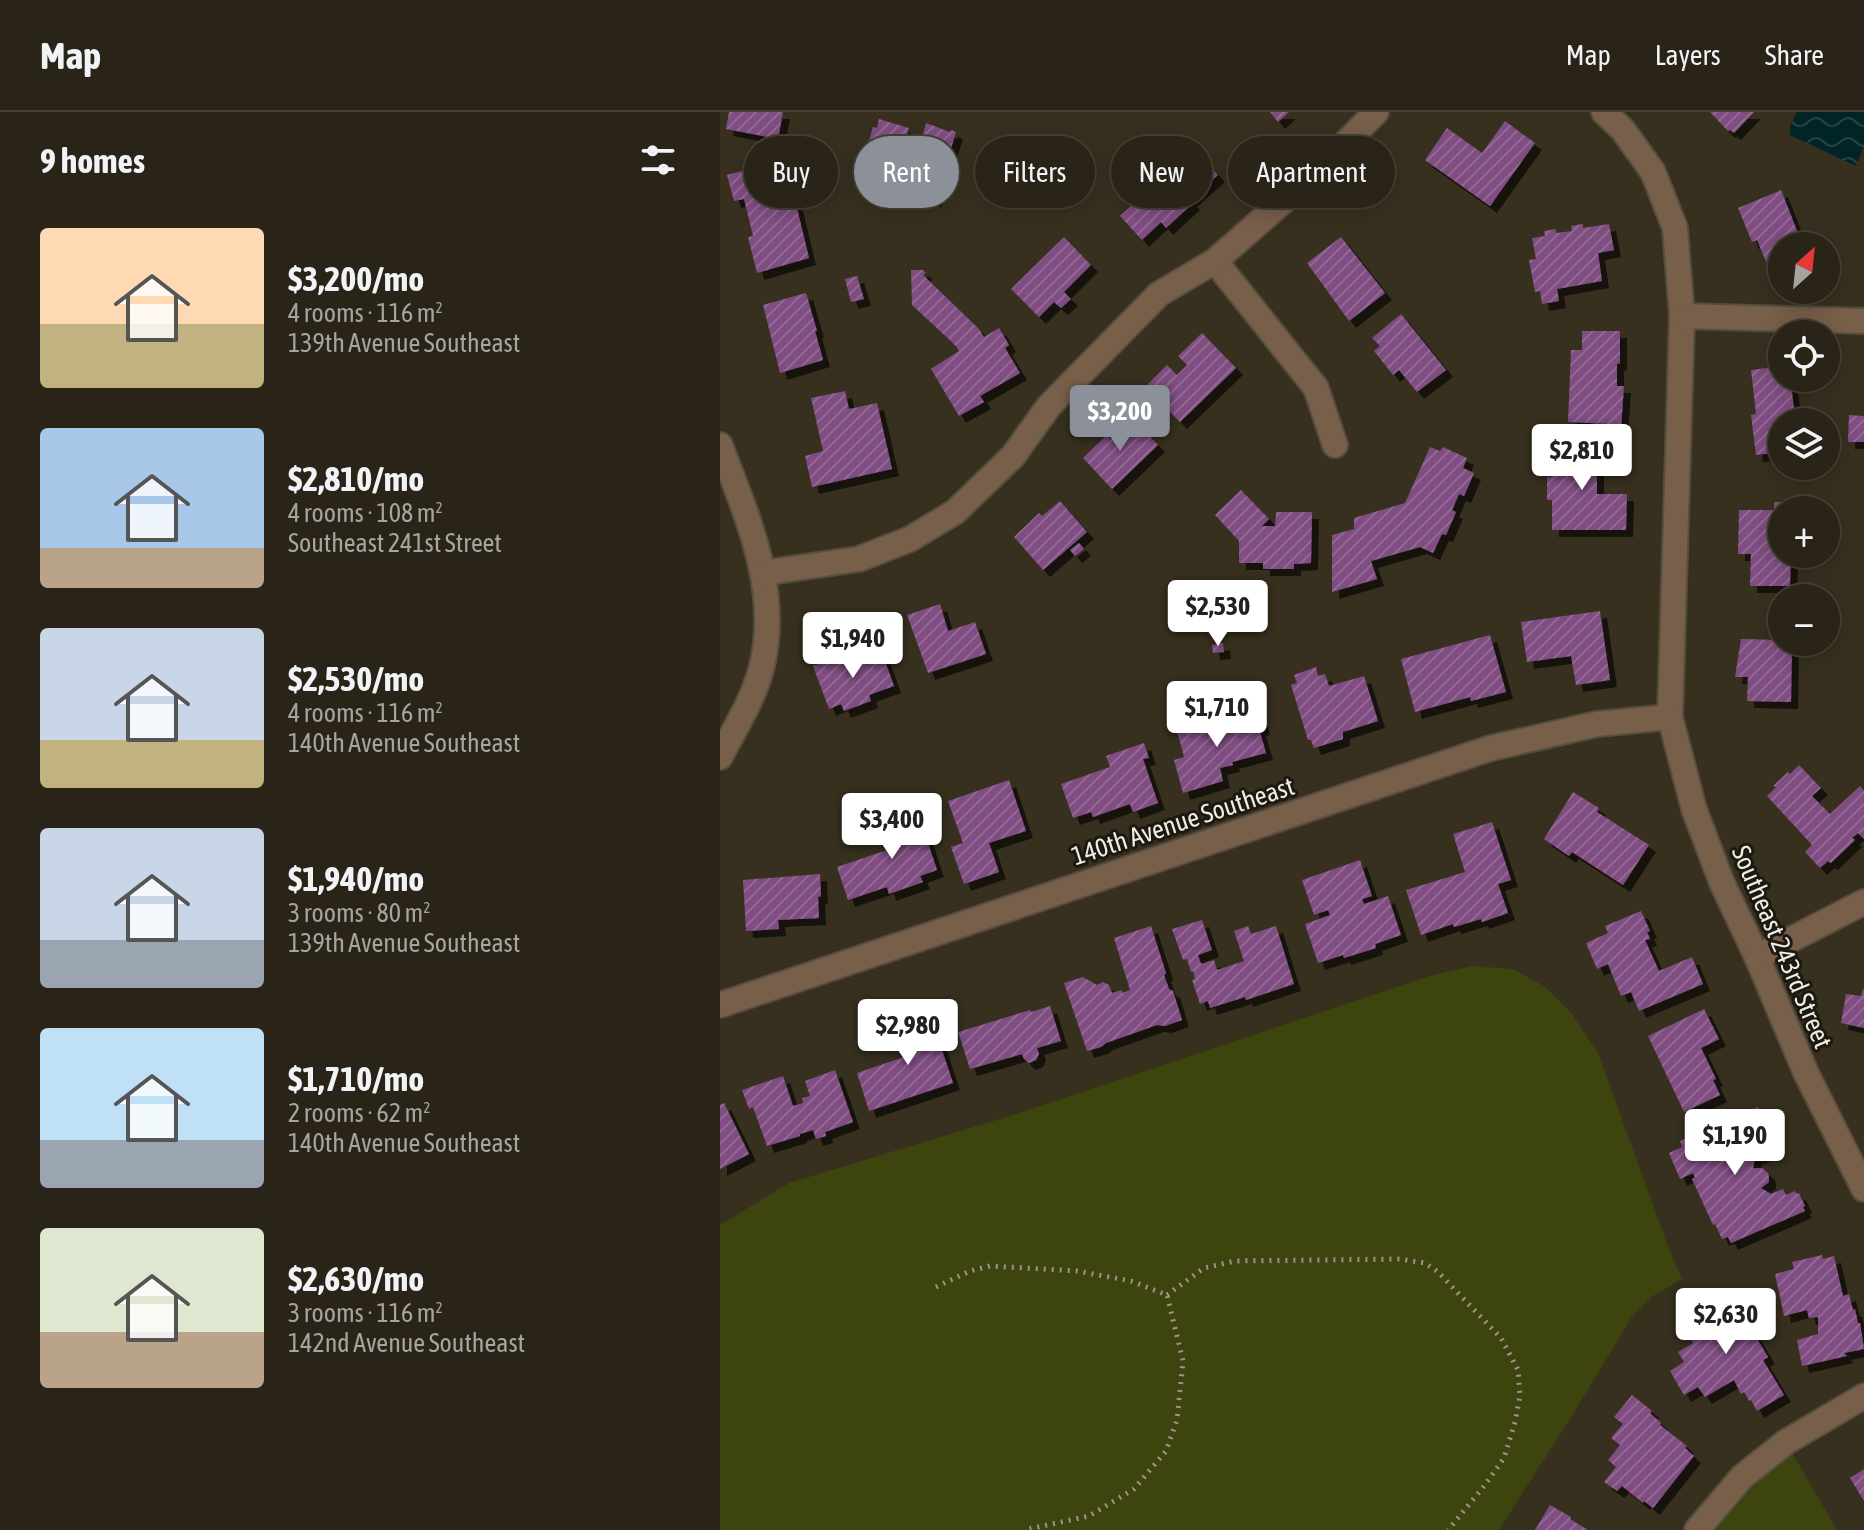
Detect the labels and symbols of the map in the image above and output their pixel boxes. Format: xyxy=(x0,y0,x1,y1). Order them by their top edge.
north arrow xyxy=(1768,232,1840,304)
pin: $3,200 xyxy=(1055,385,1185,453)
pin: $2,810 xyxy=(1517,424,1647,492)
pin: $2,530 xyxy=(1153,580,1283,648)
pin: $1,940 xyxy=(788,612,918,680)
pin: $1,710 xyxy=(1152,681,1282,749)
street label: 140th Avenue Southeast xyxy=(1068,771,1298,871)
pin: $3,400 xyxy=(827,793,957,861)
street label: Southeast 243rd Street xyxy=(1726,841,1838,1053)
pin: $2,980 xyxy=(843,999,973,1067)
pin: $1,190 xyxy=(1670,1109,1800,1177)
pin: $2,630 xyxy=(1661,1288,1791,1356)

